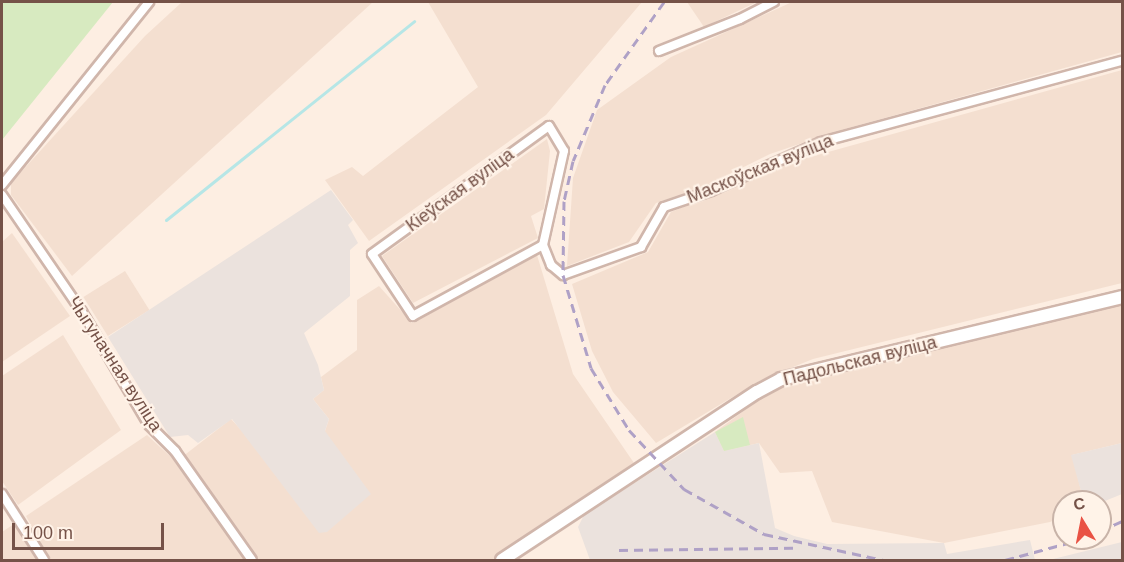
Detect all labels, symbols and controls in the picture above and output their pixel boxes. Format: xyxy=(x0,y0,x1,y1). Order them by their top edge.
street label: Маскоўская вуліца xyxy=(684,130,836,208)
street label: Кіеўская вуліца xyxy=(402,144,518,236)
street label: Чыгуначная вуліца xyxy=(63,292,167,436)
street label: Падольская вуліца xyxy=(781,331,939,391)
north arrow xyxy=(1052,490,1112,550)
text: С xyxy=(1072,494,1086,513)
scale bar xyxy=(15,511,166,549)
text: 100 m xyxy=(23,523,73,543)

